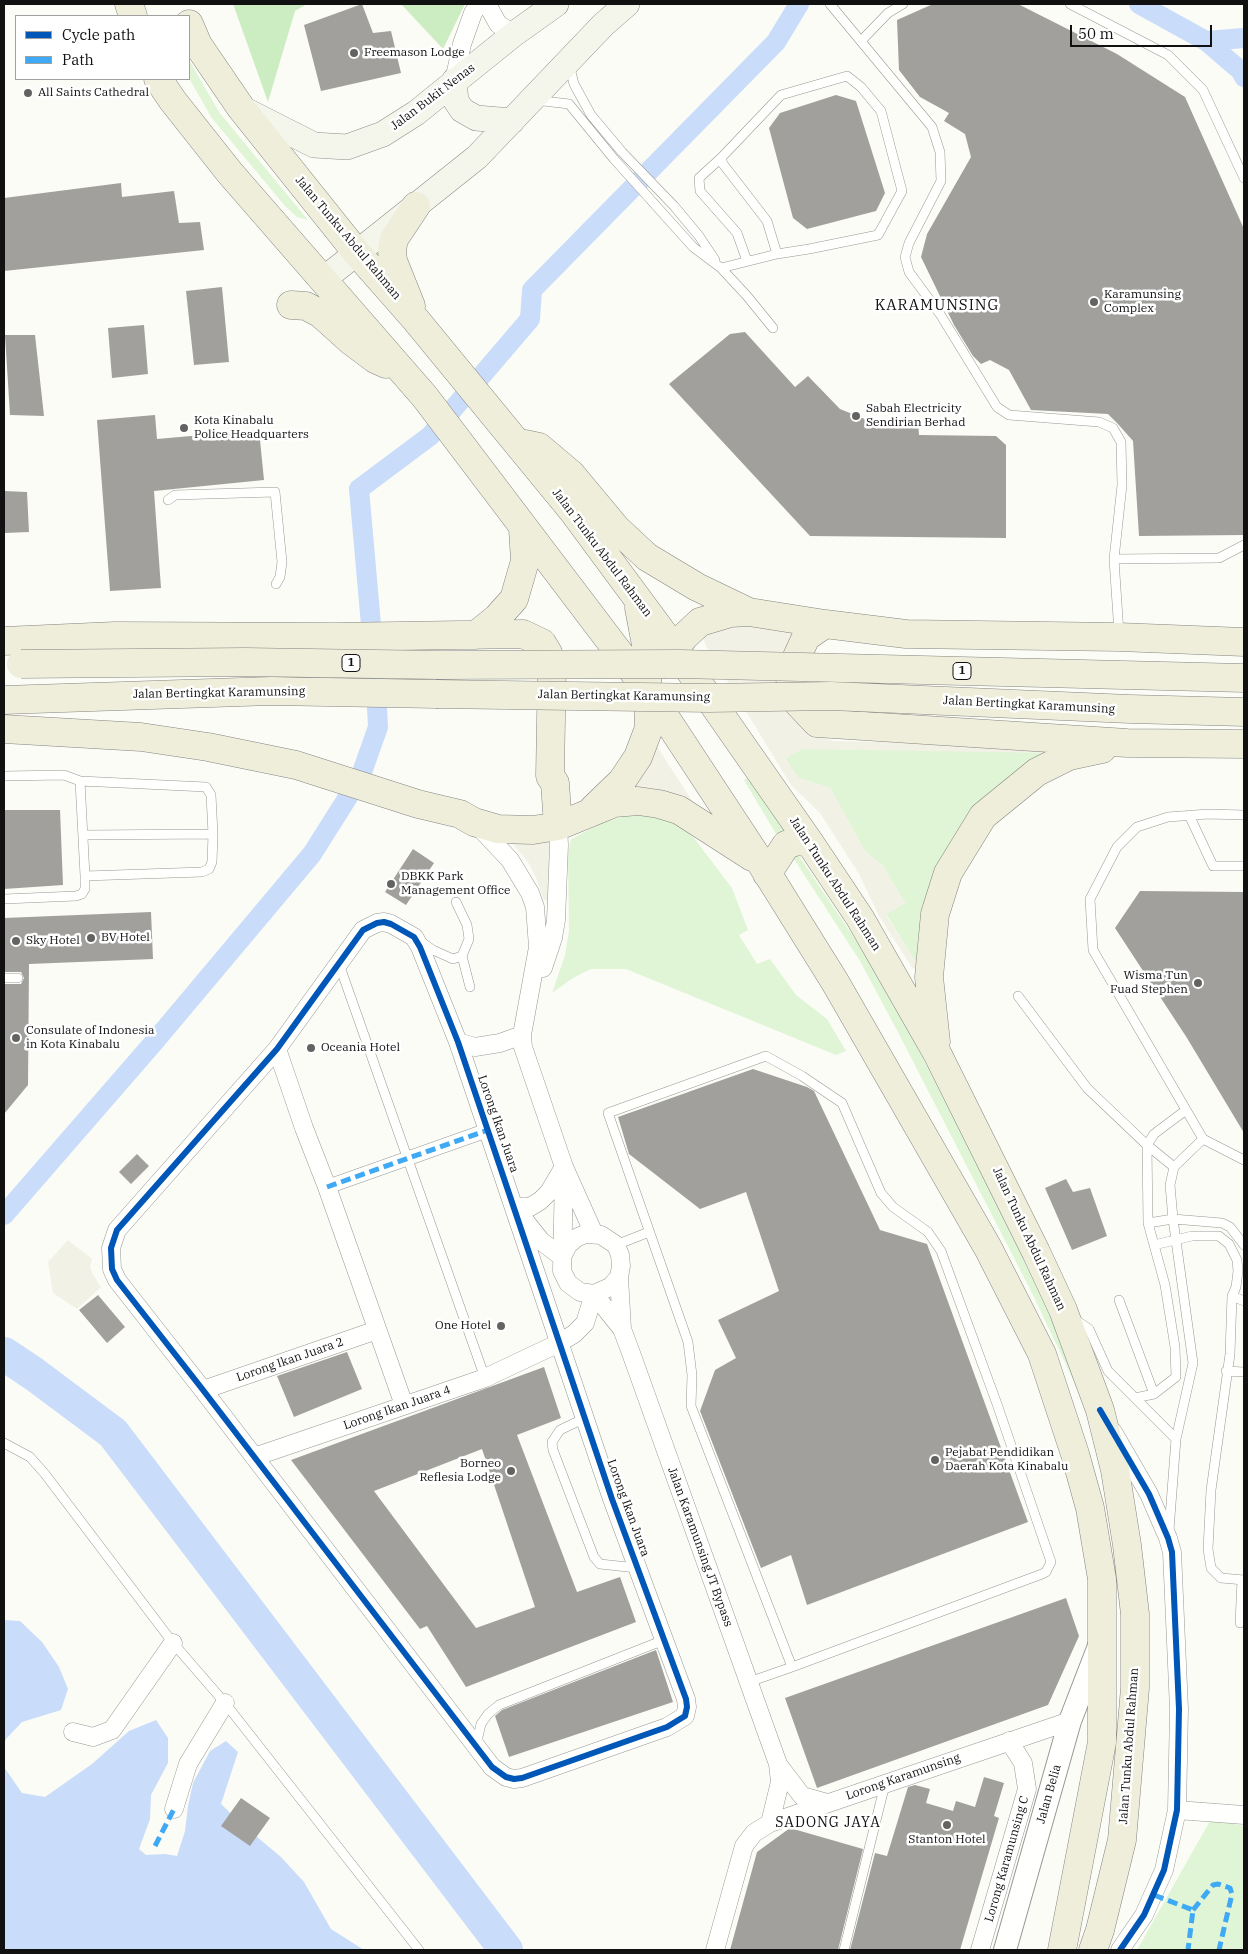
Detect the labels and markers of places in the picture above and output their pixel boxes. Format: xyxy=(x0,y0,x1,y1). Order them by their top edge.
place label: Freemason Lodge xyxy=(364,46,465,60)
marker: Freemason Lodge xyxy=(348,47,360,59)
place label: All Saints Cathedral xyxy=(38,86,149,100)
marker: All Saints Cathedral xyxy=(22,87,34,99)
place label: Karamunsing Complex xyxy=(1104,288,1181,316)
marker: Karamunsing Complex xyxy=(1088,296,1100,308)
place label: Sabah Electricity Sendirian Berhad xyxy=(866,402,965,430)
marker: Sabah Electricity Sendirian Berhad xyxy=(850,410,862,422)
place label: Kota Kinabalu Police Headquarters xyxy=(194,414,309,442)
marker: Kota Kinabalu Police Headquarters xyxy=(178,422,190,434)
place label: DBKK Park Management Office xyxy=(401,870,510,898)
marker: DBKK Park Management Office xyxy=(385,878,397,890)
place label: BV Hotel xyxy=(101,931,150,945)
marker: BV Hotel xyxy=(85,932,97,944)
place label: Sky Hotel xyxy=(26,934,80,948)
marker: Sky Hotel xyxy=(10,935,22,947)
place label: Wisma Tun Fuad Stephen xyxy=(1110,969,1188,997)
marker: Wisma Tun Fuad Stephen xyxy=(1192,977,1204,989)
place label: Consulate of Indonesia in Kota Kinabalu xyxy=(26,1024,155,1052)
marker: Consulate of Indonesia in Kota Kinabalu xyxy=(10,1032,22,1044)
place label: Oceania Hotel xyxy=(321,1041,400,1055)
marker: Oceania Hotel xyxy=(305,1042,317,1054)
place label: One Hotel xyxy=(435,1319,491,1333)
marker: One Hotel xyxy=(495,1320,507,1332)
place label: Pejabat Pendidikan Daerah Kota Kinabalu xyxy=(945,1446,1068,1474)
marker: Pejabat Pendidikan Daerah Kota Kinabalu xyxy=(929,1454,941,1466)
place label: Borneo Reflesia Lodge xyxy=(419,1457,501,1485)
marker: Borneo Reflesia Lodge xyxy=(505,1465,517,1477)
marker: Stanton Hotel xyxy=(941,1819,953,1831)
place label: Stanton Hotel xyxy=(908,1833,986,1847)

